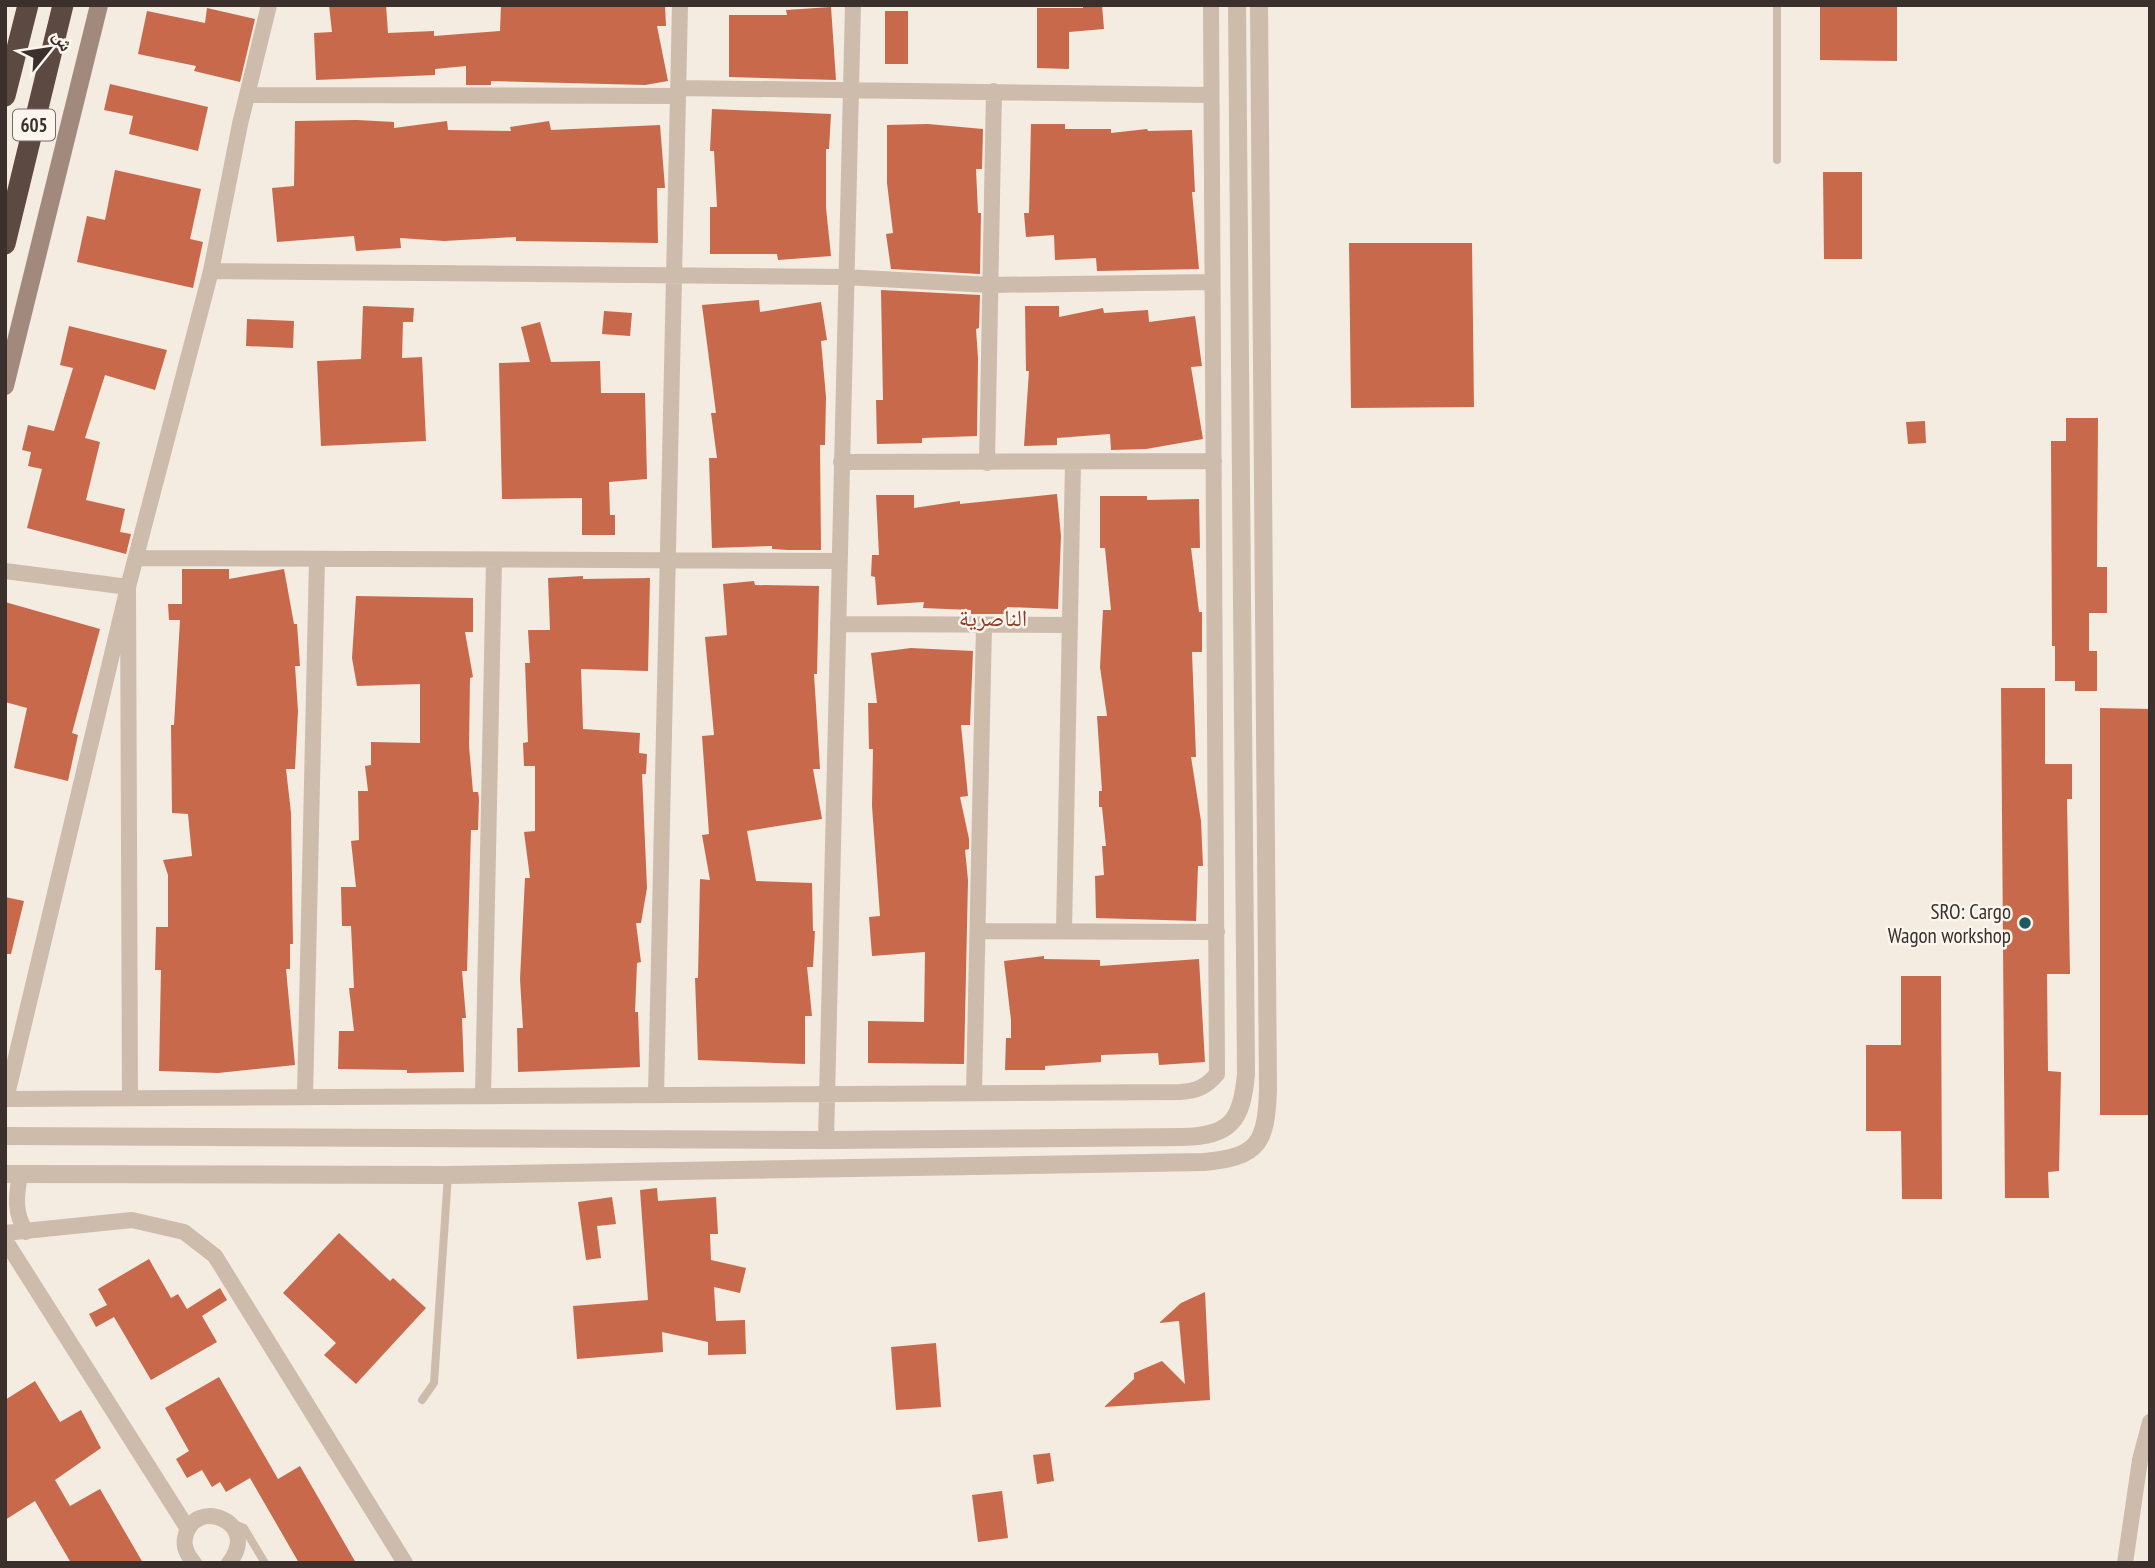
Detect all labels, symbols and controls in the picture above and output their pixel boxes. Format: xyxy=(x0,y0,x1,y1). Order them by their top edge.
north arrow xyxy=(14,14,84,84)
text: ش xyxy=(48,26,79,55)
road number: 605 xyxy=(13,110,55,140)
district label: الناصرية xyxy=(959,603,1027,632)
place label: SRO: Cargo Wagon workshop xyxy=(1888,898,2011,949)
marker: SRO: Cargo Wagon workshop xyxy=(2017,915,2033,931)

